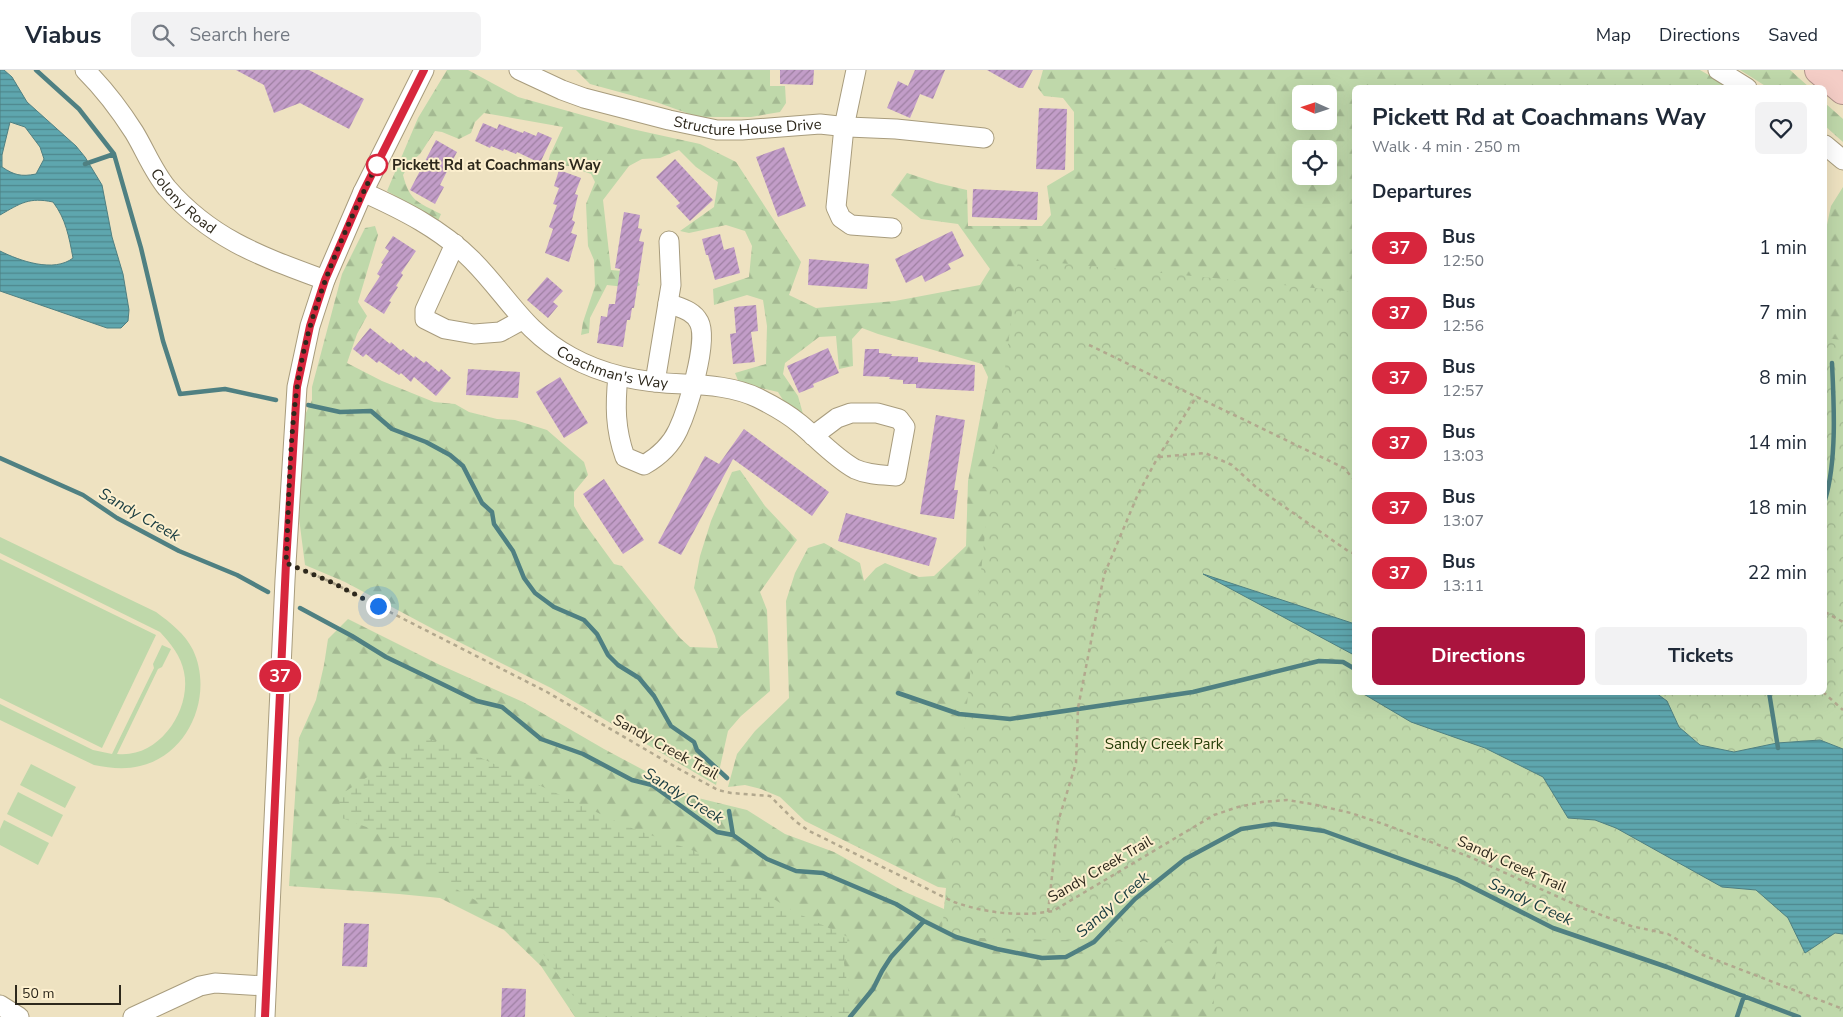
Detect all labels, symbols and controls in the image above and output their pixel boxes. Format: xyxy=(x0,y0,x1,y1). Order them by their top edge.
search box xyxy=(131,12,481,57)
text: Viabus xyxy=(25,19,101,51)
icon: search xyxy=(149,21,177,49)
text: Search here xyxy=(189,22,290,48)
text: Map xyxy=(1596,23,1631,47)
text: Directions xyxy=(1659,23,1740,47)
text: Saved xyxy=(1768,23,1818,47)
north arrow xyxy=(1292,85,1338,130)
map controls xyxy=(1292,85,1337,185)
text: Pickett Rd at Coachmans Way xyxy=(1372,101,1706,133)
button: heart xyxy=(1755,102,1807,154)
street label: Structure House Drive xyxy=(672,111,822,140)
text: Walk · 4 min · 250 m xyxy=(1372,136,1520,158)
button: locate xyxy=(1292,140,1337,185)
marker: Pickett Rd at Coachmans Way xyxy=(366,154,388,176)
place label: Pickett Rd at Coachmans Way xyxy=(392,155,601,175)
street label: Colony Road xyxy=(146,165,220,238)
text: Departures xyxy=(1372,179,1472,205)
text: Bus xyxy=(1442,224,1475,250)
text: 1 min xyxy=(1759,235,1807,261)
text: 37 xyxy=(1389,236,1410,260)
text: 12:50 xyxy=(1442,250,1484,272)
text: Bus xyxy=(1442,289,1475,315)
text: 7 min xyxy=(1759,300,1807,326)
text: 37 xyxy=(1389,301,1410,325)
text: 12:56 xyxy=(1442,315,1484,337)
street label: Coachman's Way xyxy=(553,341,669,393)
text: Bus xyxy=(1442,354,1475,380)
text: 8 min xyxy=(1759,365,1807,391)
text: 37 xyxy=(1389,366,1410,390)
text: 12:57 xyxy=(1442,380,1484,402)
text: Bus xyxy=(1442,419,1475,445)
text: 14 min xyxy=(1748,430,1807,456)
text: 37 xyxy=(1389,431,1410,455)
text: 13:03 xyxy=(1442,445,1484,467)
water label: Sandy Creek xyxy=(95,483,185,548)
text: Bus xyxy=(1442,484,1475,510)
text: 18 min xyxy=(1748,495,1807,521)
text: 37 xyxy=(1389,496,1410,520)
text: 13:07 xyxy=(1442,510,1484,532)
text: Bus xyxy=(1442,549,1475,575)
text: 22 min xyxy=(1748,560,1807,586)
text: 37 xyxy=(1389,561,1410,585)
text: 13:11 xyxy=(1442,575,1484,597)
your location xyxy=(366,594,391,619)
button: Directions xyxy=(1372,627,1585,685)
button: Tickets xyxy=(1595,627,1807,685)
line badge: 37 xyxy=(258,660,302,692)
text: 37 xyxy=(269,664,291,688)
street label: Sandy Creek Trail xyxy=(610,710,723,785)
park label: Sandy Creek Park xyxy=(1105,734,1224,754)
water label: Sandy Creek xyxy=(639,763,729,830)
street label: Sandy Creek Trail xyxy=(1454,831,1570,897)
street label: Sandy Creek Trail xyxy=(1045,832,1155,906)
water label: Sandy Creek xyxy=(1072,867,1152,941)
water label: Sandy Creek xyxy=(1485,873,1577,931)
scale bar xyxy=(15,982,121,1005)
text: 50 m xyxy=(22,984,54,1003)

